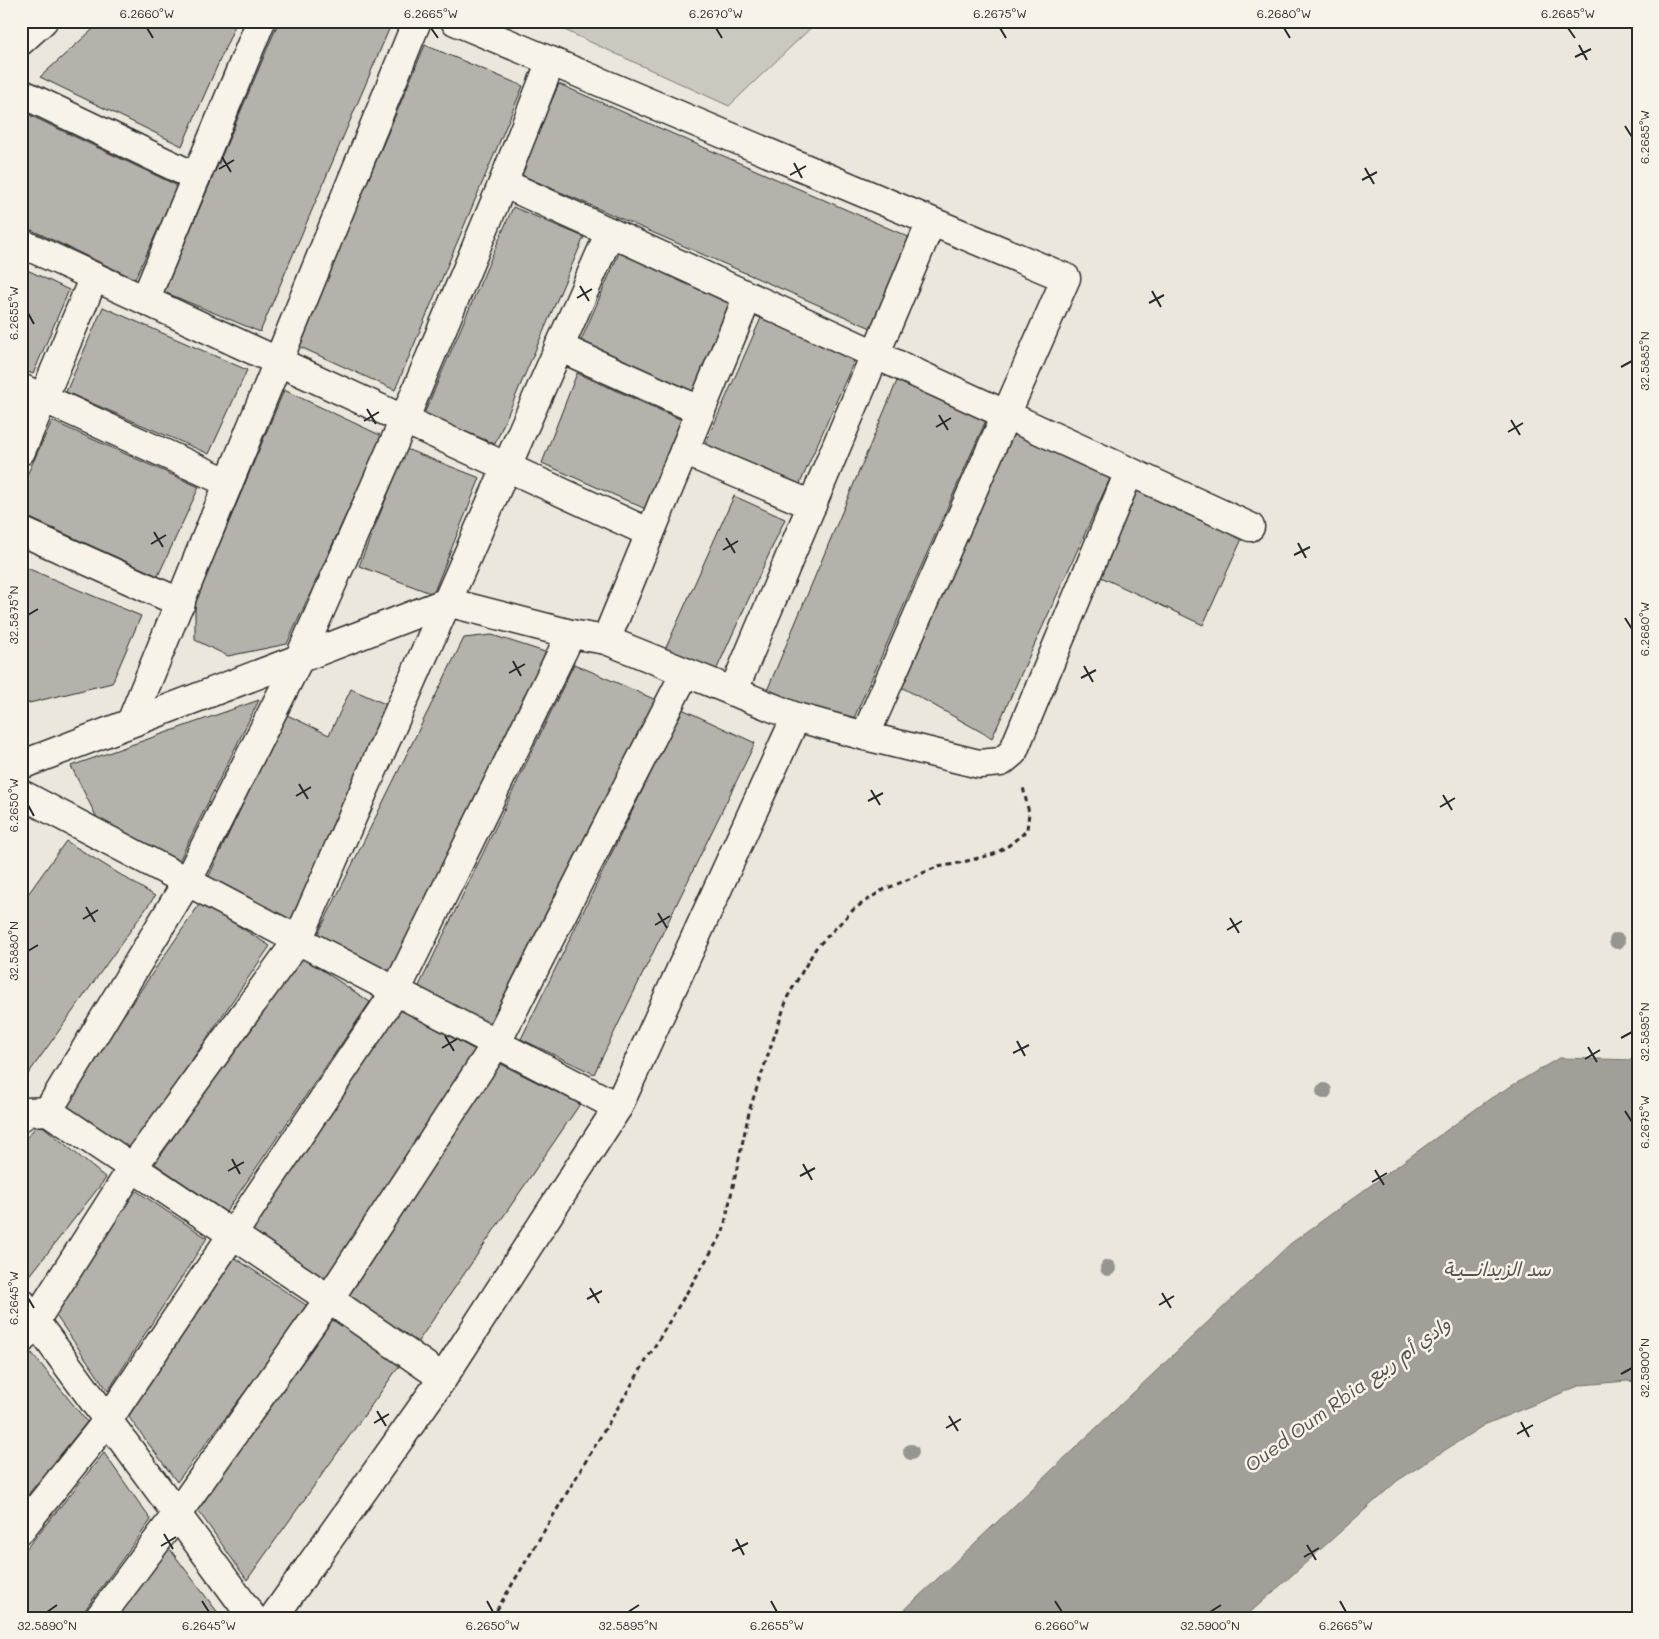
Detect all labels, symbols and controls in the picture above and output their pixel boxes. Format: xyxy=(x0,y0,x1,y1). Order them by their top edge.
text: 6.2660°W xyxy=(120,5,174,21)
text: 6.2665°W xyxy=(404,5,458,21)
text: 6.2670°W xyxy=(689,5,743,21)
text: 6.2675°W xyxy=(973,5,1027,21)
text: 6.2680°W xyxy=(1257,5,1311,21)
text: 6.2685°W xyxy=(1541,5,1595,21)
text: 6.2685°W xyxy=(1636,110,1652,164)
text: 6.2655°W xyxy=(5,286,21,340)
text: 32.5885°N xyxy=(1636,331,1652,391)
text: 32.5875°N xyxy=(5,586,21,644)
text: 6.2680°W xyxy=(1636,602,1652,656)
text: 6.2650°W xyxy=(5,778,21,832)
text: 32.5880°N xyxy=(5,921,21,981)
text: 32.5895°N xyxy=(1636,1002,1652,1062)
text: 6.2675°W xyxy=(1636,1095,1652,1149)
water label: سد الزيدانـــيـة xyxy=(1443,1256,1551,1281)
text: 6.2645°W xyxy=(5,1271,21,1325)
water label: Oued Oum Rbia وادي أم ربيع xyxy=(1239,1311,1457,1480)
text: 32.5900°N xyxy=(1636,1338,1652,1398)
text: 32.5890°N xyxy=(17,1617,77,1633)
text: 6.2645°W xyxy=(182,1617,236,1633)
text: 6.2650°W xyxy=(466,1617,520,1633)
text: 32.5895°N xyxy=(598,1617,658,1633)
text: 6.2655°W xyxy=(750,1617,804,1633)
text: 6.2660°W xyxy=(1035,1617,1089,1633)
text: 32.5900°N xyxy=(1180,1617,1240,1633)
text: 6.2665°W xyxy=(1319,1617,1373,1633)

